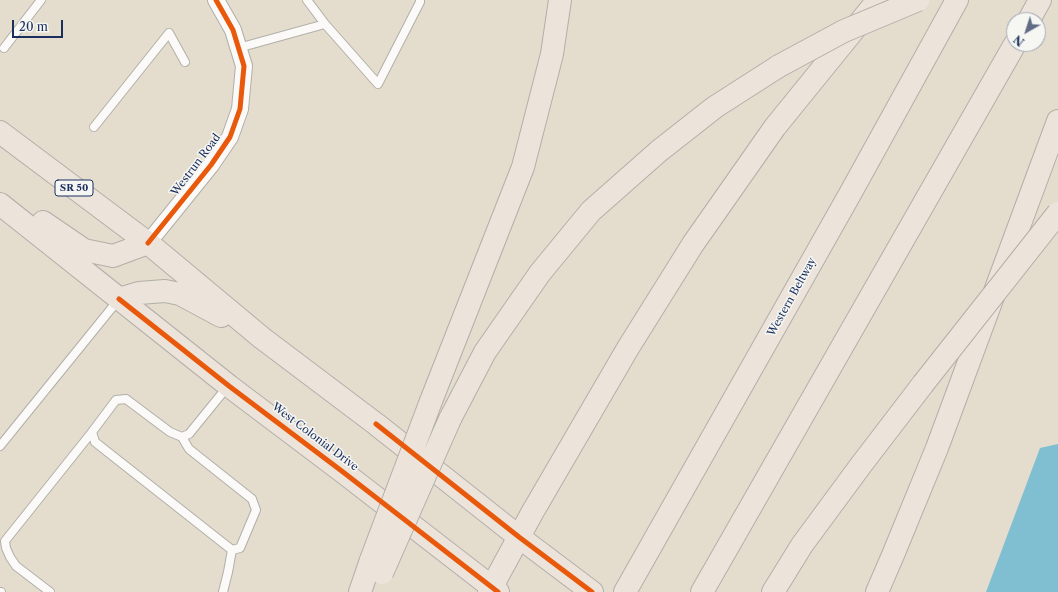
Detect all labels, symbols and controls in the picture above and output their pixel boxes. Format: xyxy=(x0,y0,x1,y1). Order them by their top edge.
scale bar xyxy=(14,12,65,38)
north arrow xyxy=(1006,12,1046,52)
text: 20 m xyxy=(19,19,48,34)
text: N xyxy=(1011,32,1027,49)
street label: Westrun Road xyxy=(168,131,224,199)
road number: SR 50 xyxy=(55,180,93,196)
street label: Western Beltway xyxy=(765,255,819,339)
street label: West Colonial Drive xyxy=(269,400,361,474)

